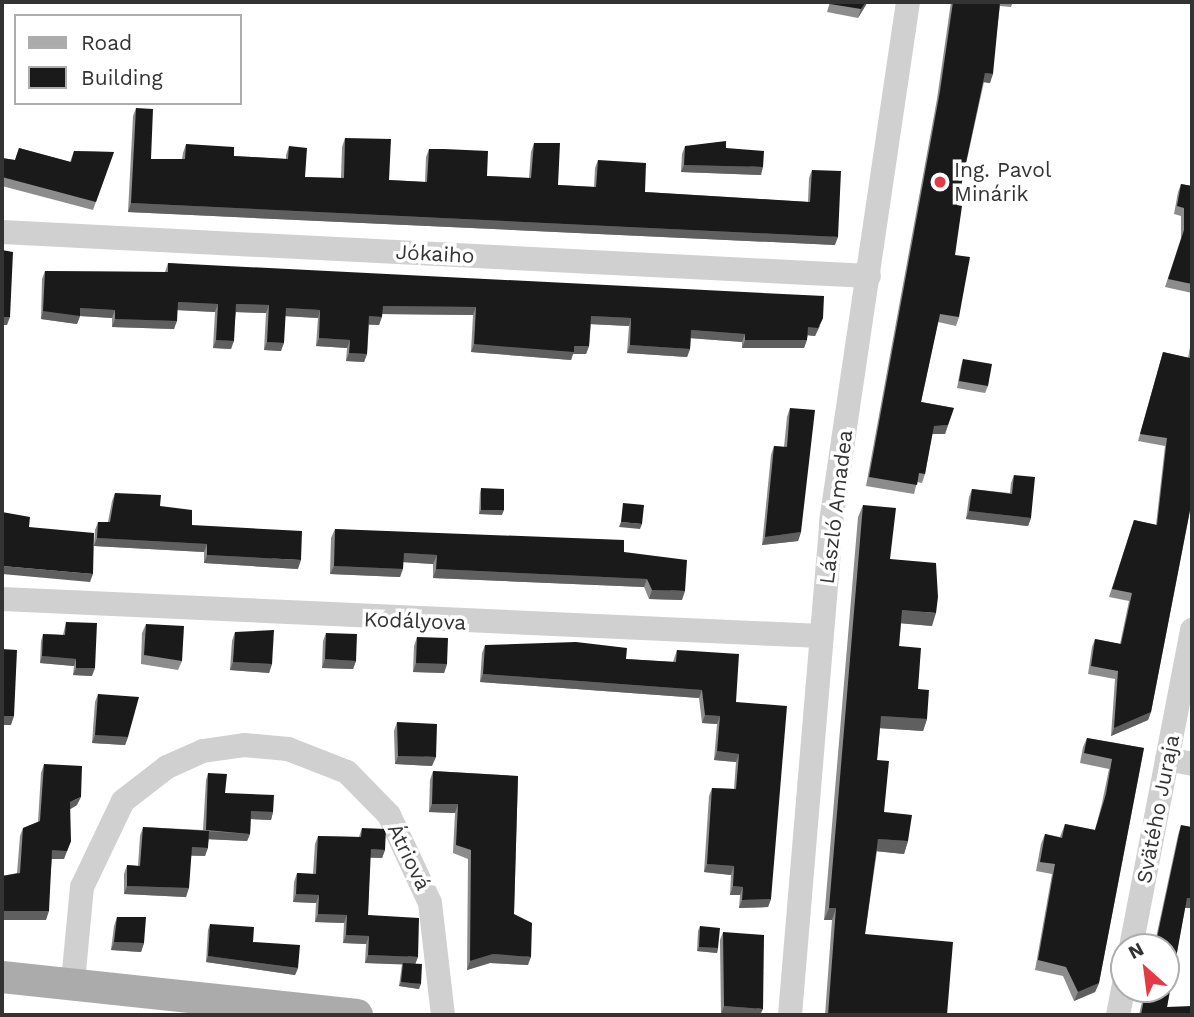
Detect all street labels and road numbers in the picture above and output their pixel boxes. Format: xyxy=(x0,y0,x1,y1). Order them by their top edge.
street label: Jókaiho xyxy=(395,239,475,269)
street label: László Amadea xyxy=(814,428,858,586)
street label: Kodályova xyxy=(363,607,467,635)
street label: Svätého Juraja xyxy=(1131,732,1185,886)
street label: Átriová xyxy=(382,819,436,895)

